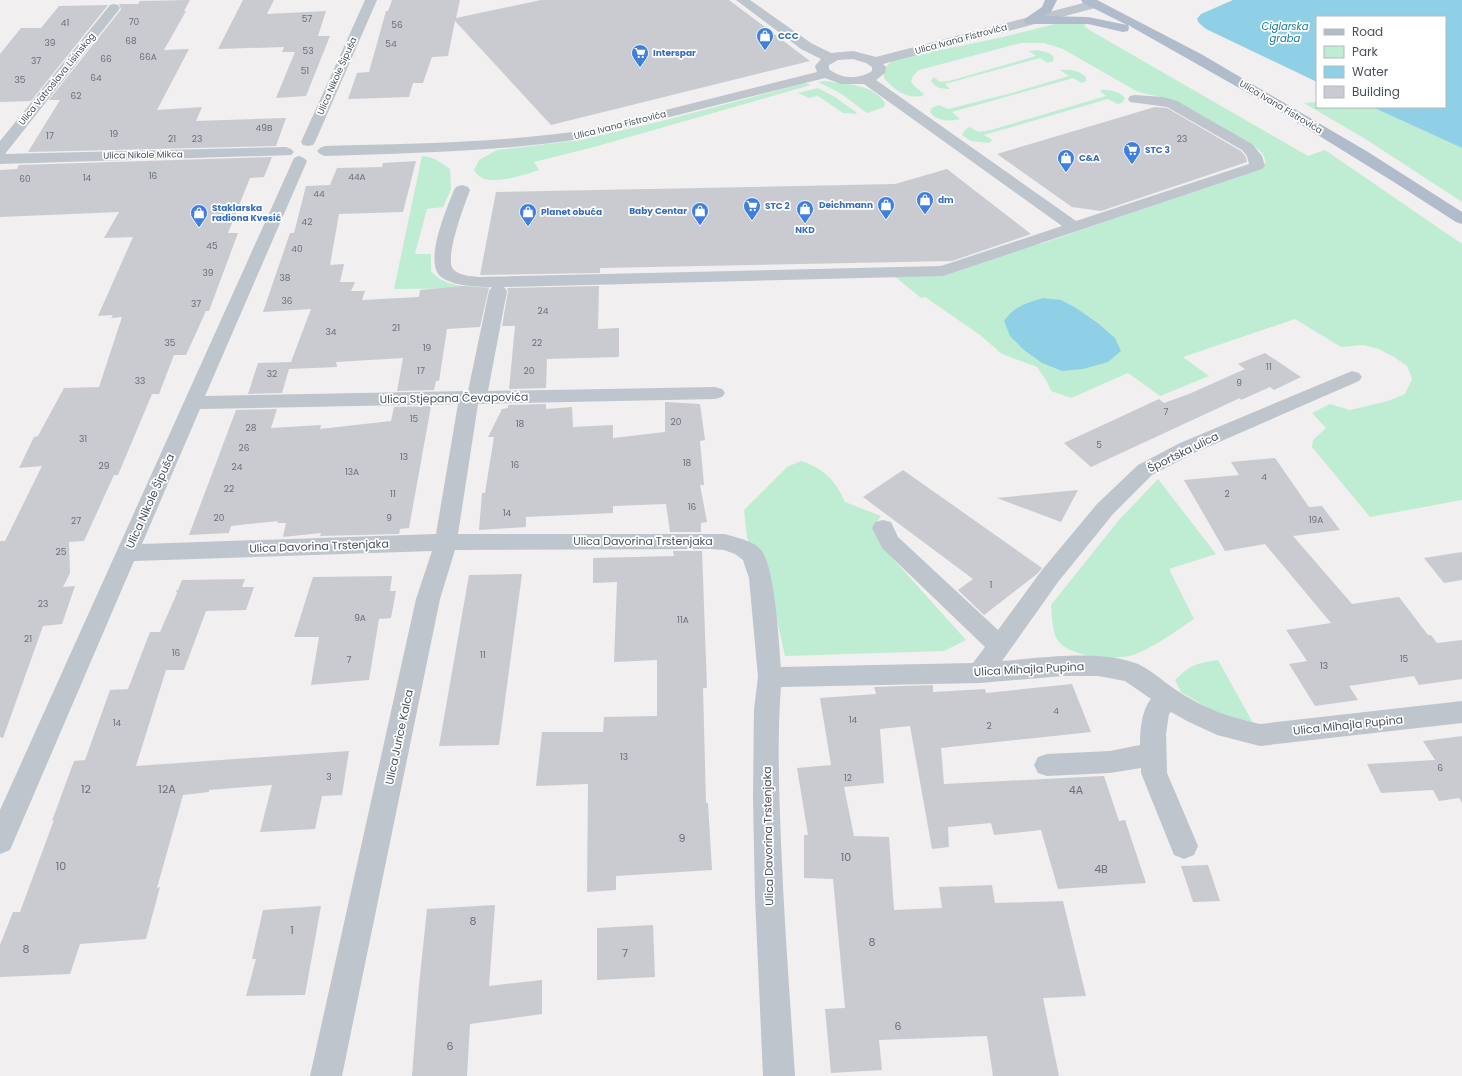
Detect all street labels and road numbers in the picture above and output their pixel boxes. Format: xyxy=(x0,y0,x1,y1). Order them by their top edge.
street label: Ulica Ivana Fistrovića xyxy=(914,21,1008,57)
street label: Ulica Vatroslava Lisinskog xyxy=(16,30,98,128)
street label: Ulica Nikole Šipuša xyxy=(314,35,360,117)
street label: Ulica Ivana Fistrovića xyxy=(1237,77,1325,137)
street label: Ulica Ivana Fistrovića xyxy=(573,108,667,142)
street label: Ulica Nikole Mikca xyxy=(103,148,183,162)
street label: Ulica Stjepana Čevapovića xyxy=(380,389,528,407)
street label: Športska ulica xyxy=(1145,428,1221,476)
street label: Ulica Nikole Šipuša xyxy=(122,451,178,551)
street label: Ulica Davorina Trstenjaka xyxy=(573,533,713,549)
street label: Ulica Davorina Trstenjaka xyxy=(249,536,389,556)
street label: Ulica Mihajla Pupina xyxy=(973,658,1085,680)
street label: Ulica Jurice Kalca xyxy=(381,688,417,786)
street label: Ulica Mihajla Pupina xyxy=(1292,711,1404,739)
street label: Ulica Davorina Trstenjaka xyxy=(759,766,777,906)

